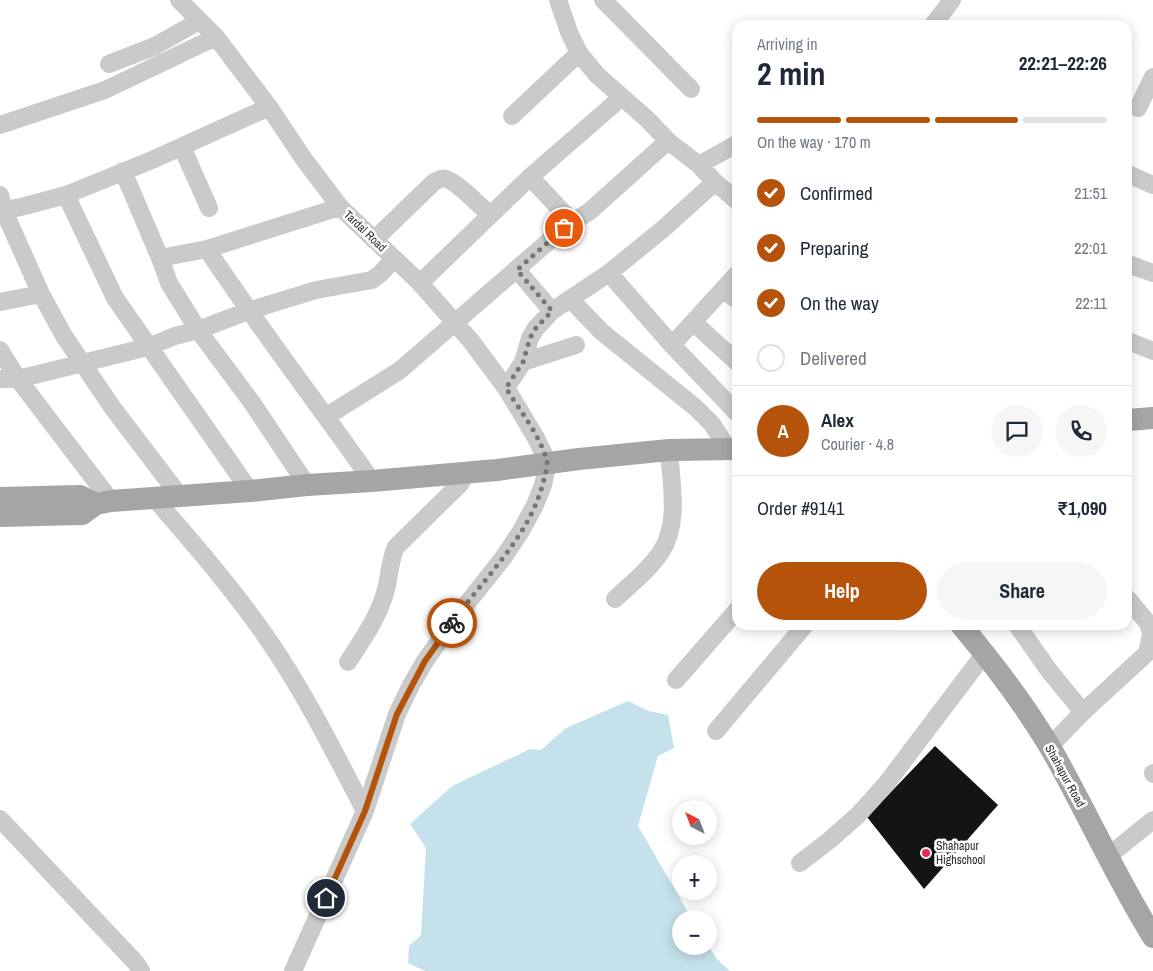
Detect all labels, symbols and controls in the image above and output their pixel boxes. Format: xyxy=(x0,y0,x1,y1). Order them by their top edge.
text: Arriving in xyxy=(757,33,818,55)
text: 22:21–22:26 xyxy=(1019,50,1107,76)
text: 2 min xyxy=(757,52,826,95)
text: On the way · 170 m xyxy=(757,131,871,153)
icon: check xyxy=(757,179,785,207)
text: Confirmed xyxy=(800,180,873,206)
text: 21:51 xyxy=(1074,182,1107,204)
street label: Tardal Road xyxy=(340,207,390,255)
pin xyxy=(543,207,585,249)
icon: bag xyxy=(550,214,578,242)
icon: check xyxy=(757,234,785,262)
text: Preparing xyxy=(800,235,868,261)
text: 22:01 xyxy=(1074,237,1107,259)
icon: check xyxy=(757,289,785,317)
text: On the way xyxy=(800,290,879,316)
text: 22:11 xyxy=(1075,292,1107,314)
text: Delivered xyxy=(800,345,867,371)
button: chat xyxy=(991,405,1043,457)
button: phone xyxy=(1055,405,1107,457)
text: Alex xyxy=(821,407,854,433)
text: A xyxy=(777,418,789,444)
text: Courier · 4.8 xyxy=(821,433,894,455)
text: Order #9141 xyxy=(757,495,844,521)
text: ₹1,090 xyxy=(1057,495,1107,521)
button: Help xyxy=(757,562,927,620)
button: Share xyxy=(937,562,1107,620)
courier xyxy=(427,598,477,648)
icon: bike xyxy=(438,609,466,637)
street label: Shahapur Road xyxy=(1041,742,1089,810)
north arrow xyxy=(672,800,718,845)
map controls xyxy=(672,800,717,955)
place label: Shahapur Highschool xyxy=(936,838,985,868)
marker: Shahapur Highschool xyxy=(920,847,932,859)
button: + xyxy=(672,855,717,900)
pin xyxy=(305,877,347,919)
icon: home xyxy=(312,884,340,912)
button: − xyxy=(672,910,717,955)

